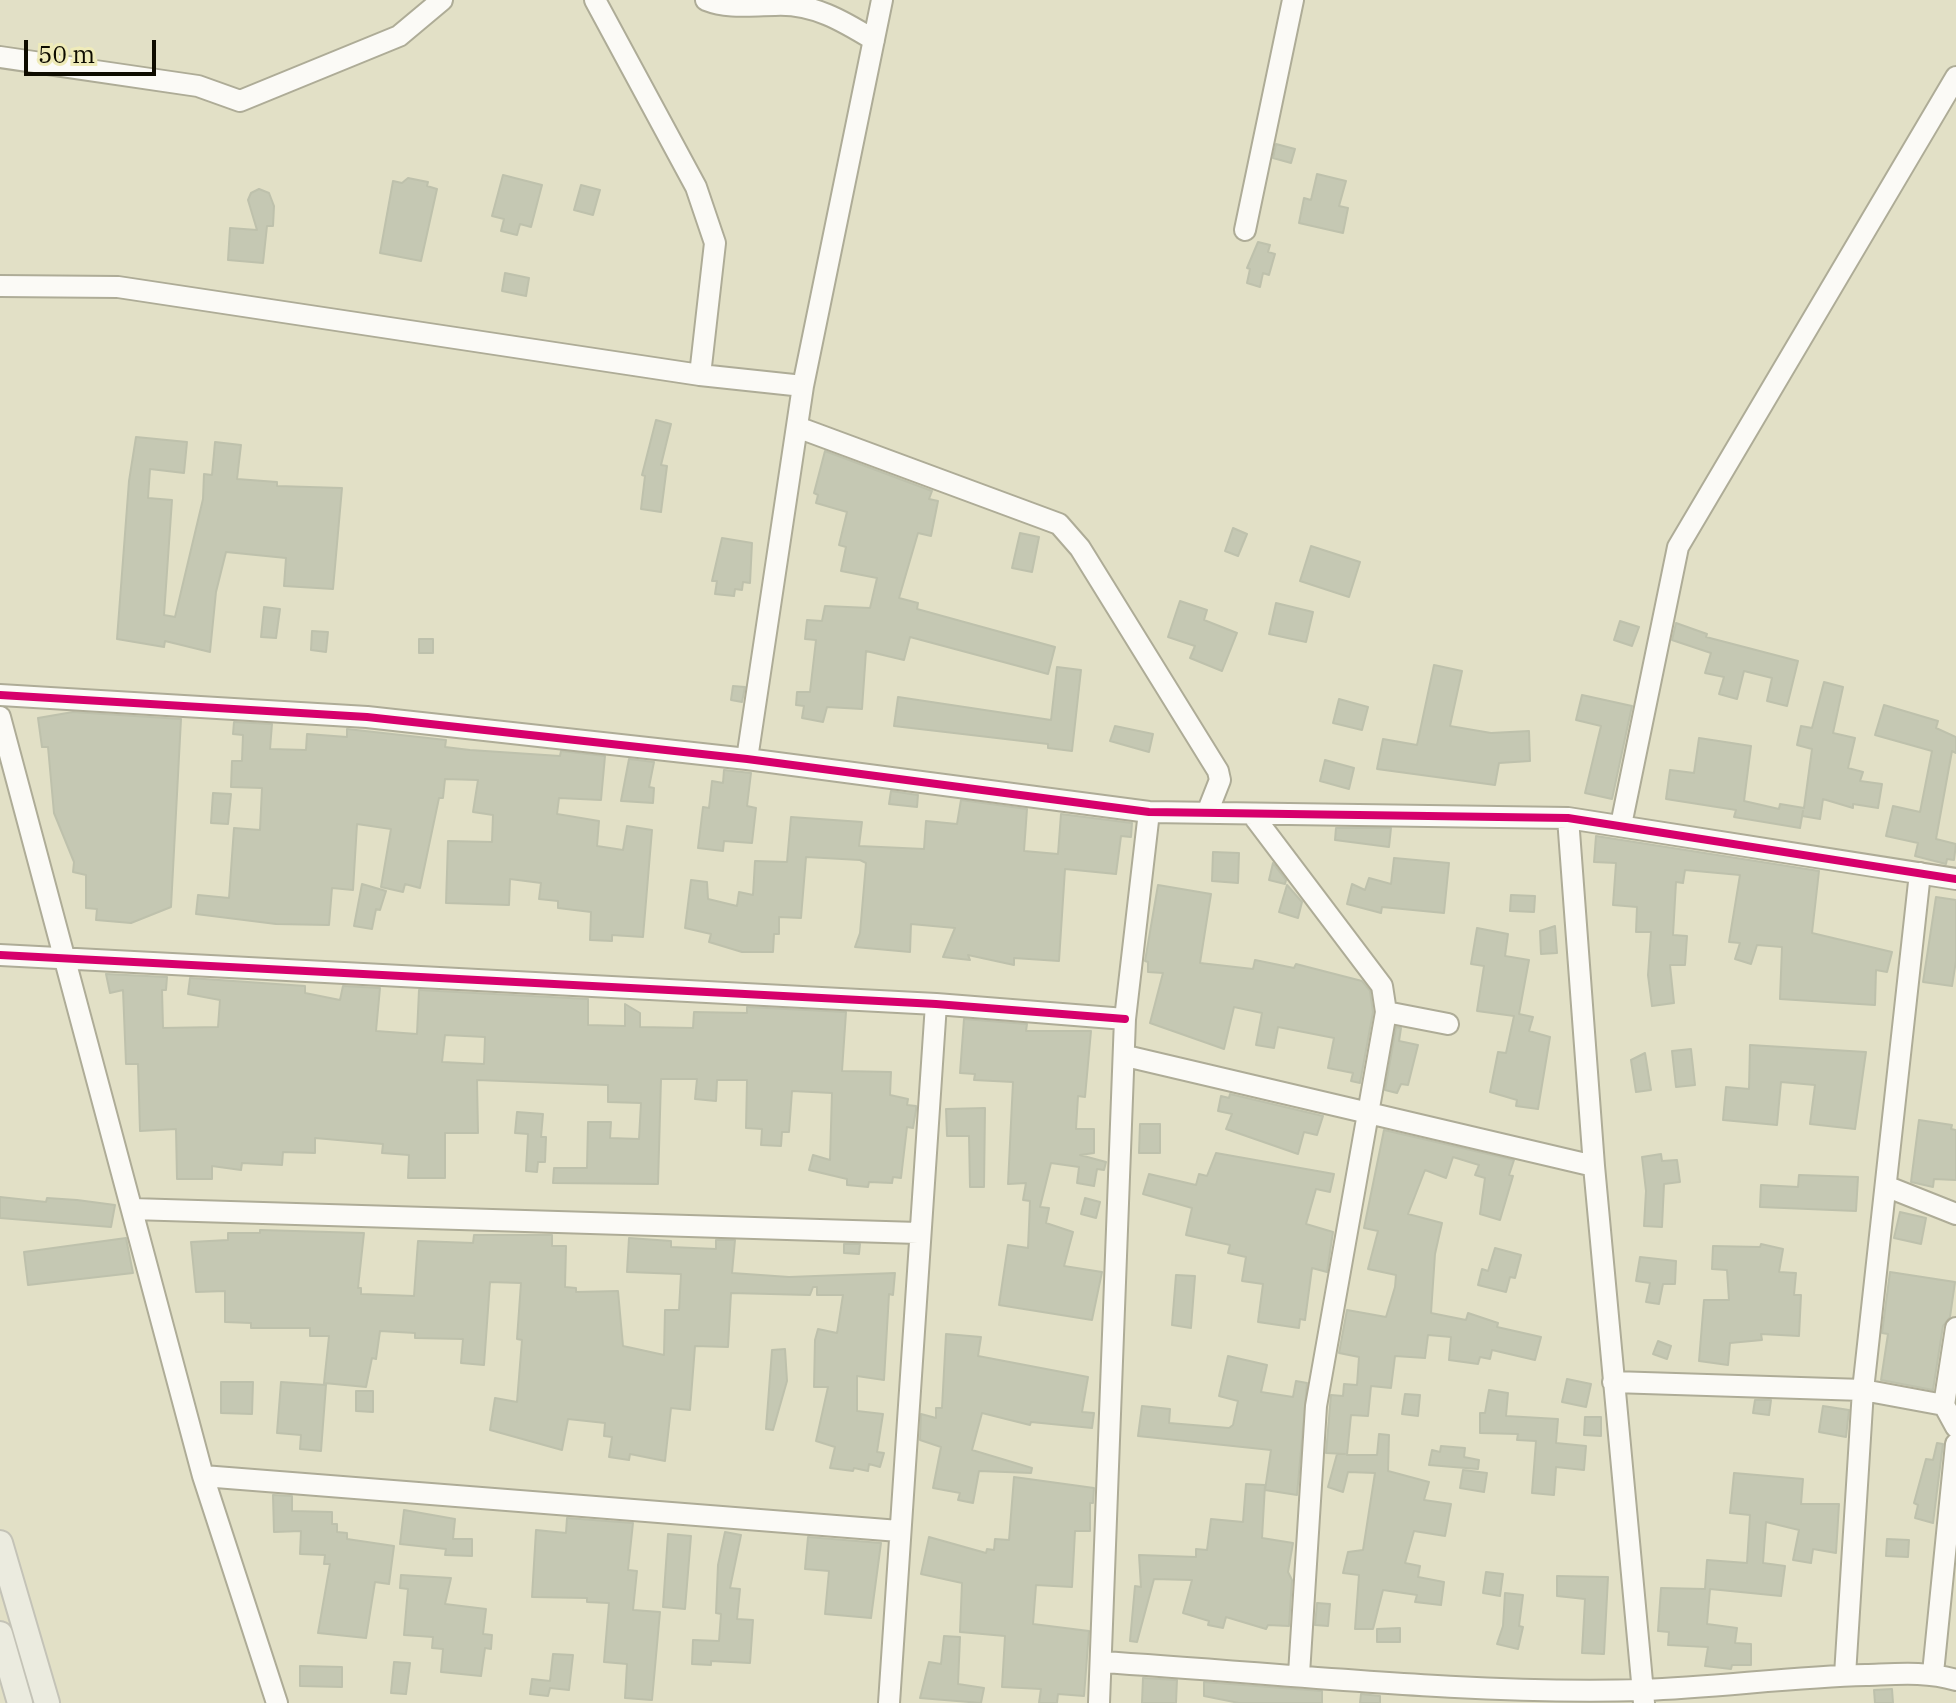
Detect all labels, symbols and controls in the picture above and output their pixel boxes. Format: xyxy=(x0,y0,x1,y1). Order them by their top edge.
scale bar xyxy=(28,24,160,74)
text: 50 m xyxy=(38,38,95,70)

